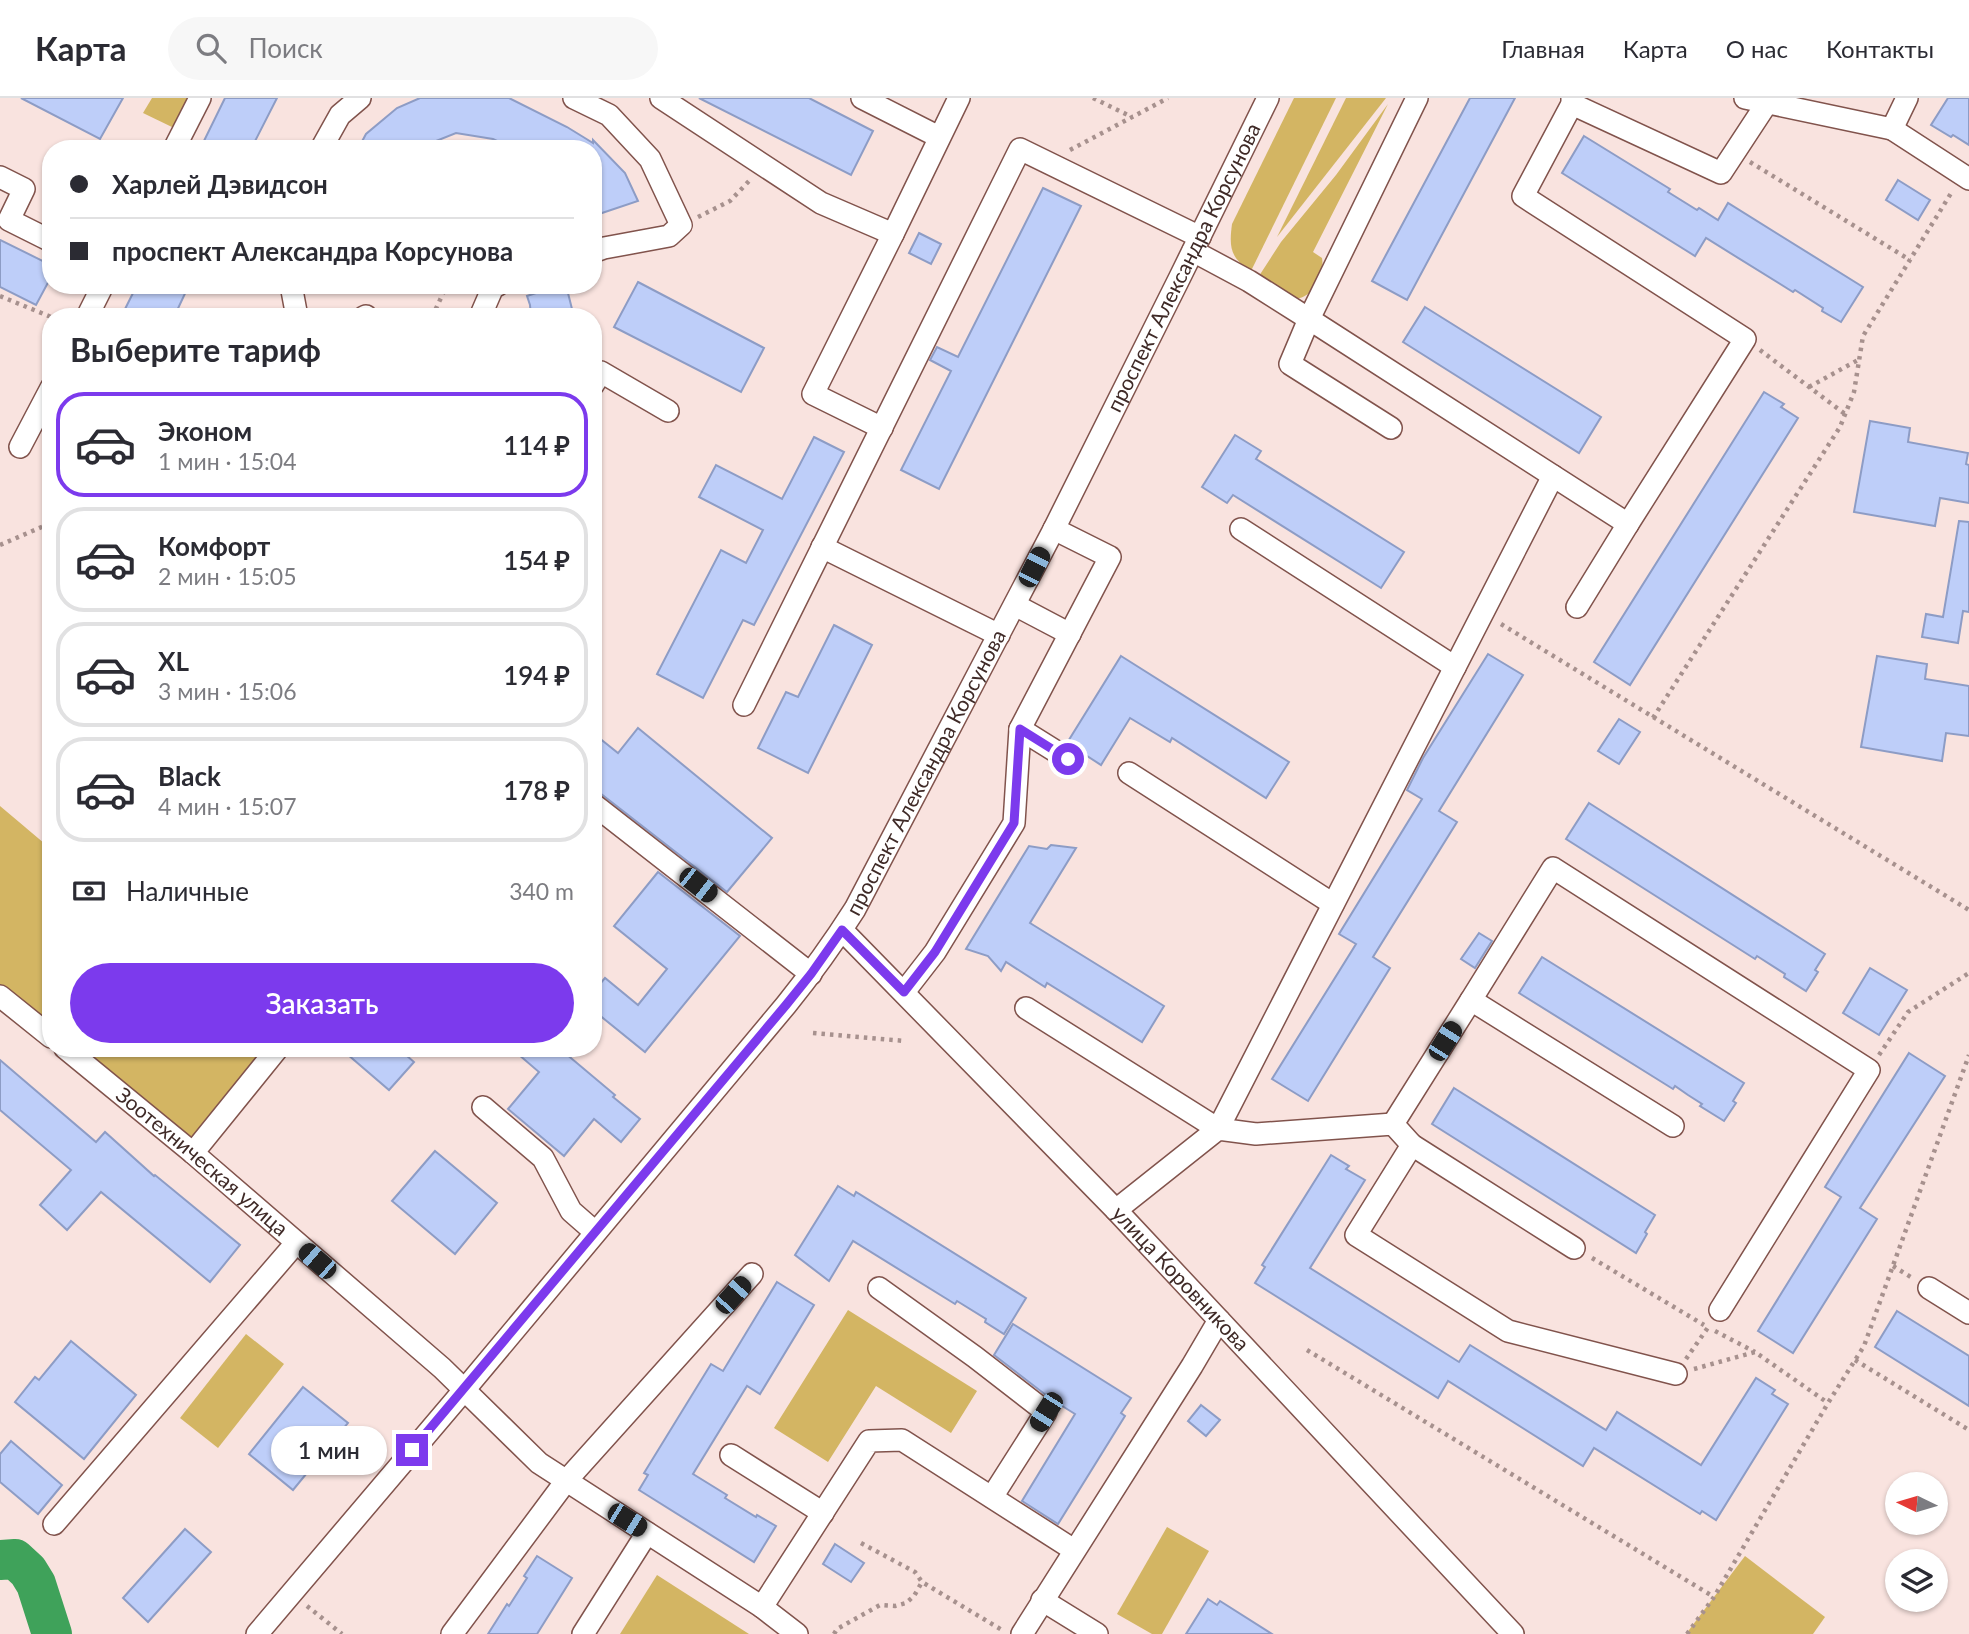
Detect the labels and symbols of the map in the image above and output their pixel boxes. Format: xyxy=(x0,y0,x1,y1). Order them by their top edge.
street label: проспект Александра Корсунова xyxy=(1101,119,1265,415)
car xyxy=(1016,544,1053,590)
street label: проспект Александра Корсунова xyxy=(840,625,1010,919)
route start xyxy=(1052,743,1084,775)
car xyxy=(675,864,722,906)
car xyxy=(1425,1018,1466,1064)
street label: Зоотехническая улица xyxy=(112,1081,294,1240)
street label: улица Коровникова xyxy=(1108,1200,1255,1355)
car xyxy=(295,1239,340,1283)
car xyxy=(712,1272,755,1318)
car xyxy=(1026,1389,1067,1435)
callout: 1 мин xyxy=(272,1426,388,1474)
route end xyxy=(396,1434,428,1466)
north arrow xyxy=(1885,1472,1948,1535)
car xyxy=(604,1500,651,1540)

